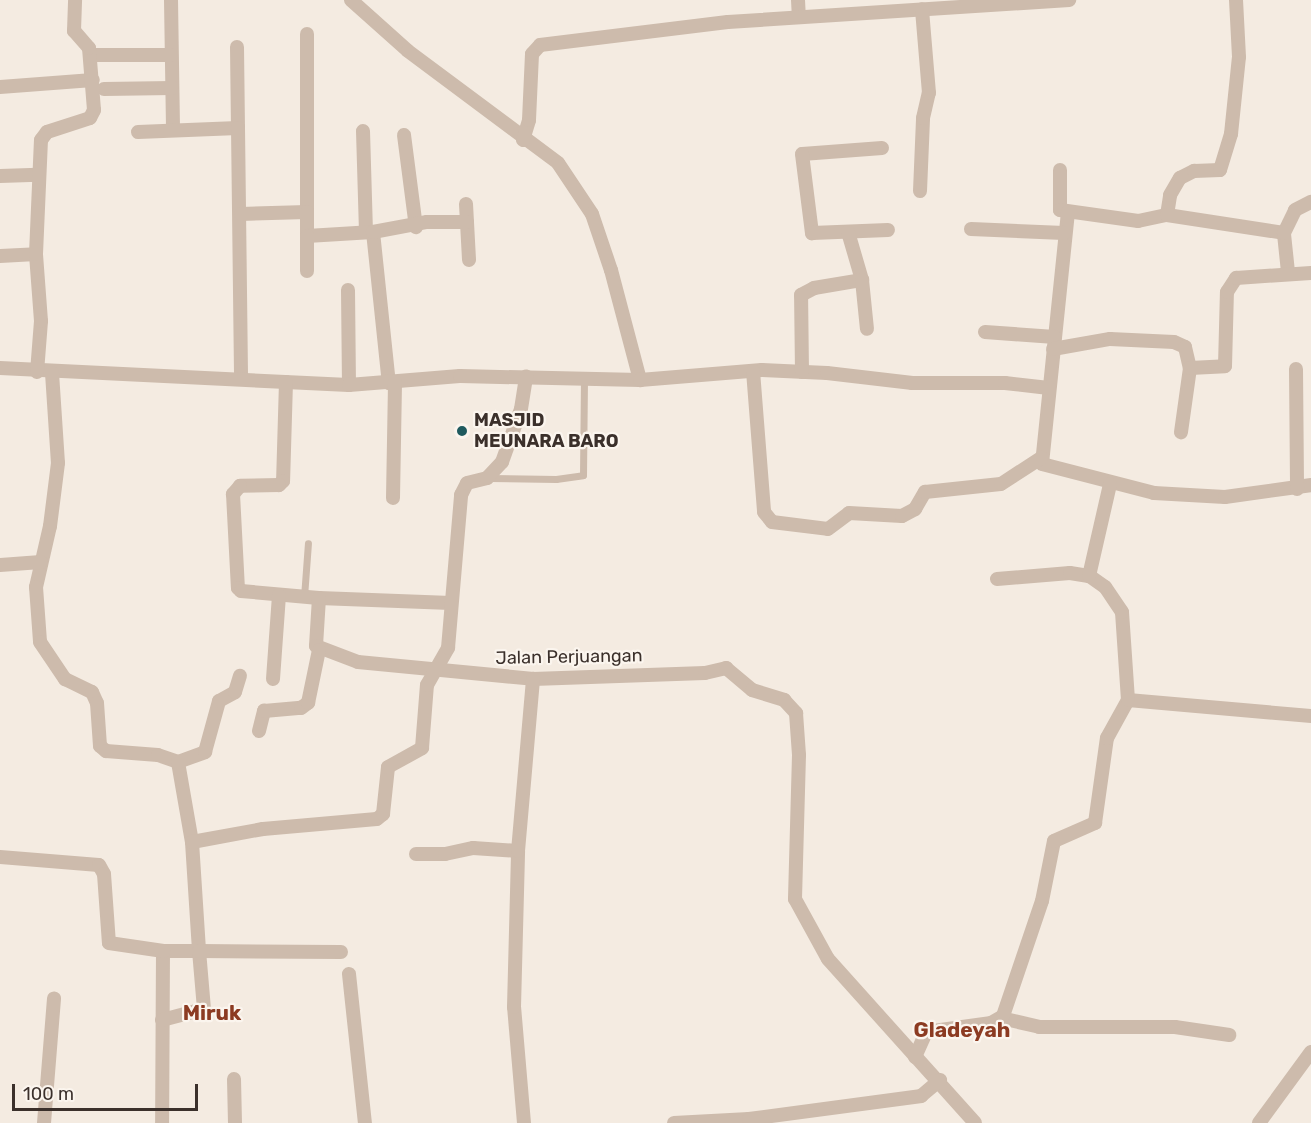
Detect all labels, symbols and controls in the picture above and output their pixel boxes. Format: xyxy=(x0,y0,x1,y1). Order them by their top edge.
place label: MASJID MEUNARA BARO xyxy=(474,410,619,452)
marker: MASJID MEUNARA BARO xyxy=(455,424,469,438)
street label: Jalan Perjuangan xyxy=(495,645,643,669)
district label: Miruk xyxy=(183,1000,241,1026)
district label: Gladeyah xyxy=(914,1017,1010,1043)
scale bar xyxy=(15,1072,201,1110)
text: 100 m xyxy=(23,1083,74,1105)

